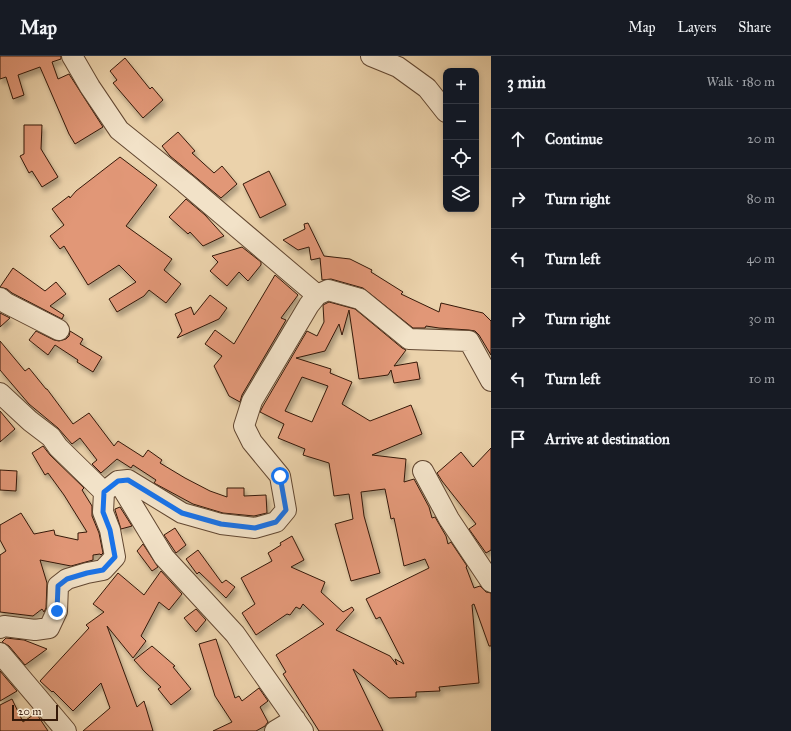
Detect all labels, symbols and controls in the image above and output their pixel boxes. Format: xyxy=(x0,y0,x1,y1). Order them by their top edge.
text: Map xyxy=(20,16,57,39)
text: Map xyxy=(628,19,656,36)
text: Layers xyxy=(678,19,716,36)
text: Share xyxy=(738,19,771,36)
map controls xyxy=(443,68,479,212)
button: + xyxy=(443,68,479,104)
text: 3 min xyxy=(507,72,546,93)
text: Walk · 180 m xyxy=(706,74,775,90)
button: − xyxy=(443,104,479,140)
icon: ahead xyxy=(507,128,529,150)
text: Continue xyxy=(545,130,603,148)
text: 20 m xyxy=(747,131,775,147)
button: locate xyxy=(443,140,479,176)
button: layers xyxy=(443,176,479,212)
icon: right xyxy=(507,188,529,210)
text: Turn right xyxy=(545,190,610,208)
text: 80 m xyxy=(747,191,775,207)
icon: left xyxy=(507,248,529,270)
text: Turn left xyxy=(545,250,601,268)
text: 40 m xyxy=(746,251,775,267)
icon: right xyxy=(507,308,529,330)
text: Turn right xyxy=(545,310,610,328)
text: 30 m xyxy=(749,311,775,327)
icon: left xyxy=(507,368,529,390)
text: Turn left xyxy=(545,370,601,388)
text: 10 m xyxy=(749,371,775,387)
icon: arrive xyxy=(507,428,529,450)
text: Arrive at destination xyxy=(545,430,670,448)
route start xyxy=(271,467,289,485)
route end xyxy=(48,602,66,620)
scale bar xyxy=(12,703,58,722)
text: 20 m xyxy=(18,705,41,718)

